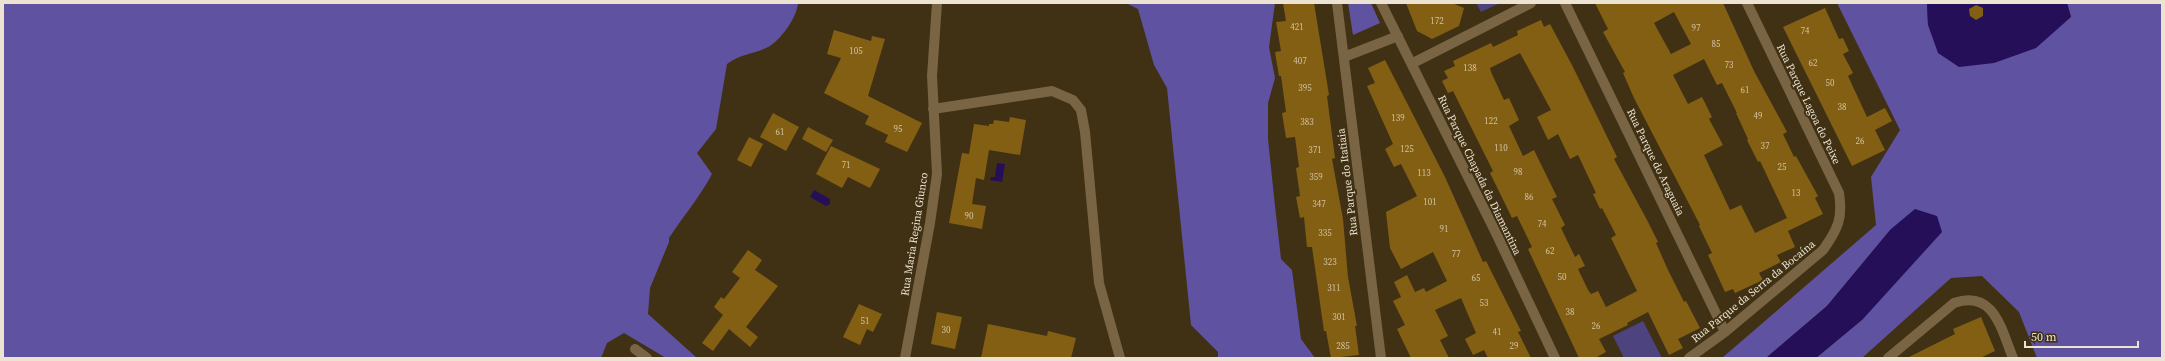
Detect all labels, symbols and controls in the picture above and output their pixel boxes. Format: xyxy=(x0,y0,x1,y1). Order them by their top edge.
house number: 172 xyxy=(1430,15,1444,27)
house number: 421 xyxy=(1290,21,1304,33)
house number: 97 xyxy=(1691,22,1701,34)
house number: 74 xyxy=(1800,25,1810,37)
house number: 85 xyxy=(1711,38,1721,50)
street label: Rua Parque Lagoa do Peixe xyxy=(1773,42,1844,167)
house number: 105 xyxy=(849,45,863,57)
house number: 407 xyxy=(1293,55,1307,67)
house number: 62 xyxy=(1808,57,1818,69)
house number: 73 xyxy=(1724,59,1734,71)
house number: 138 xyxy=(1463,62,1477,74)
house number: 50 xyxy=(1825,77,1835,89)
house number: 395 xyxy=(1298,82,1312,94)
house number: 61 xyxy=(1740,84,1750,96)
street label: Rua Parque Chapada da Diamantina xyxy=(1434,93,1525,258)
house number: 38 xyxy=(1837,101,1847,113)
street label: Rua Parque do Araguaia xyxy=(1623,106,1688,219)
house number: 49 xyxy=(1753,110,1763,122)
house number: 139 xyxy=(1391,112,1405,124)
house number: 122 xyxy=(1484,115,1498,127)
house number: 383 xyxy=(1300,116,1314,128)
house number: 95 xyxy=(893,123,903,135)
house number: 61 xyxy=(775,126,785,138)
street label: Rua Parque do Itatiaia xyxy=(1333,127,1362,237)
house number: 26 xyxy=(1855,135,1865,147)
house number: 37 xyxy=(1760,140,1770,152)
house number: 110 xyxy=(1494,142,1508,154)
house number: 125 xyxy=(1400,143,1414,155)
house number: 371 xyxy=(1308,144,1322,156)
house number: 71 xyxy=(841,159,851,171)
house number: 25 xyxy=(1777,161,1787,173)
house number: 98 xyxy=(1513,166,1523,178)
house number: 113 xyxy=(1417,167,1431,179)
street label: Rua Maria Regina Giunco xyxy=(897,171,932,297)
house number: 359 xyxy=(1309,171,1323,183)
house number: 13 xyxy=(1791,187,1801,199)
house number: 86 xyxy=(1524,191,1534,203)
house number: 101 xyxy=(1423,196,1437,208)
house number: 347 xyxy=(1312,198,1326,210)
house number: 90 xyxy=(964,210,974,222)
house number: 74 xyxy=(1537,218,1547,230)
house number: 91 xyxy=(1439,223,1449,235)
house number: 335 xyxy=(1318,227,1332,239)
street label: Rua Parque da Serra da Bocaína xyxy=(1688,236,1819,346)
house number: 62 xyxy=(1545,245,1555,257)
house number: 77 xyxy=(1451,248,1461,260)
house number: 323 xyxy=(1323,256,1337,268)
house number: 50 xyxy=(1557,271,1567,283)
house number: 65 xyxy=(1471,272,1481,284)
house number: 311 xyxy=(1327,282,1341,294)
house number: 53 xyxy=(1479,297,1489,309)
house number: 38 xyxy=(1565,306,1575,318)
house number: 301 xyxy=(1332,311,1346,323)
house number: 51 xyxy=(860,315,870,327)
house number: 26 xyxy=(1591,320,1601,332)
scale bar xyxy=(2025,323,2138,349)
house number: 30 xyxy=(941,324,951,336)
house number: 41 xyxy=(1492,326,1502,338)
text: 50 m xyxy=(2031,329,2057,345)
house number: 285 xyxy=(1336,340,1350,352)
house number: 29 xyxy=(1509,340,1519,352)

